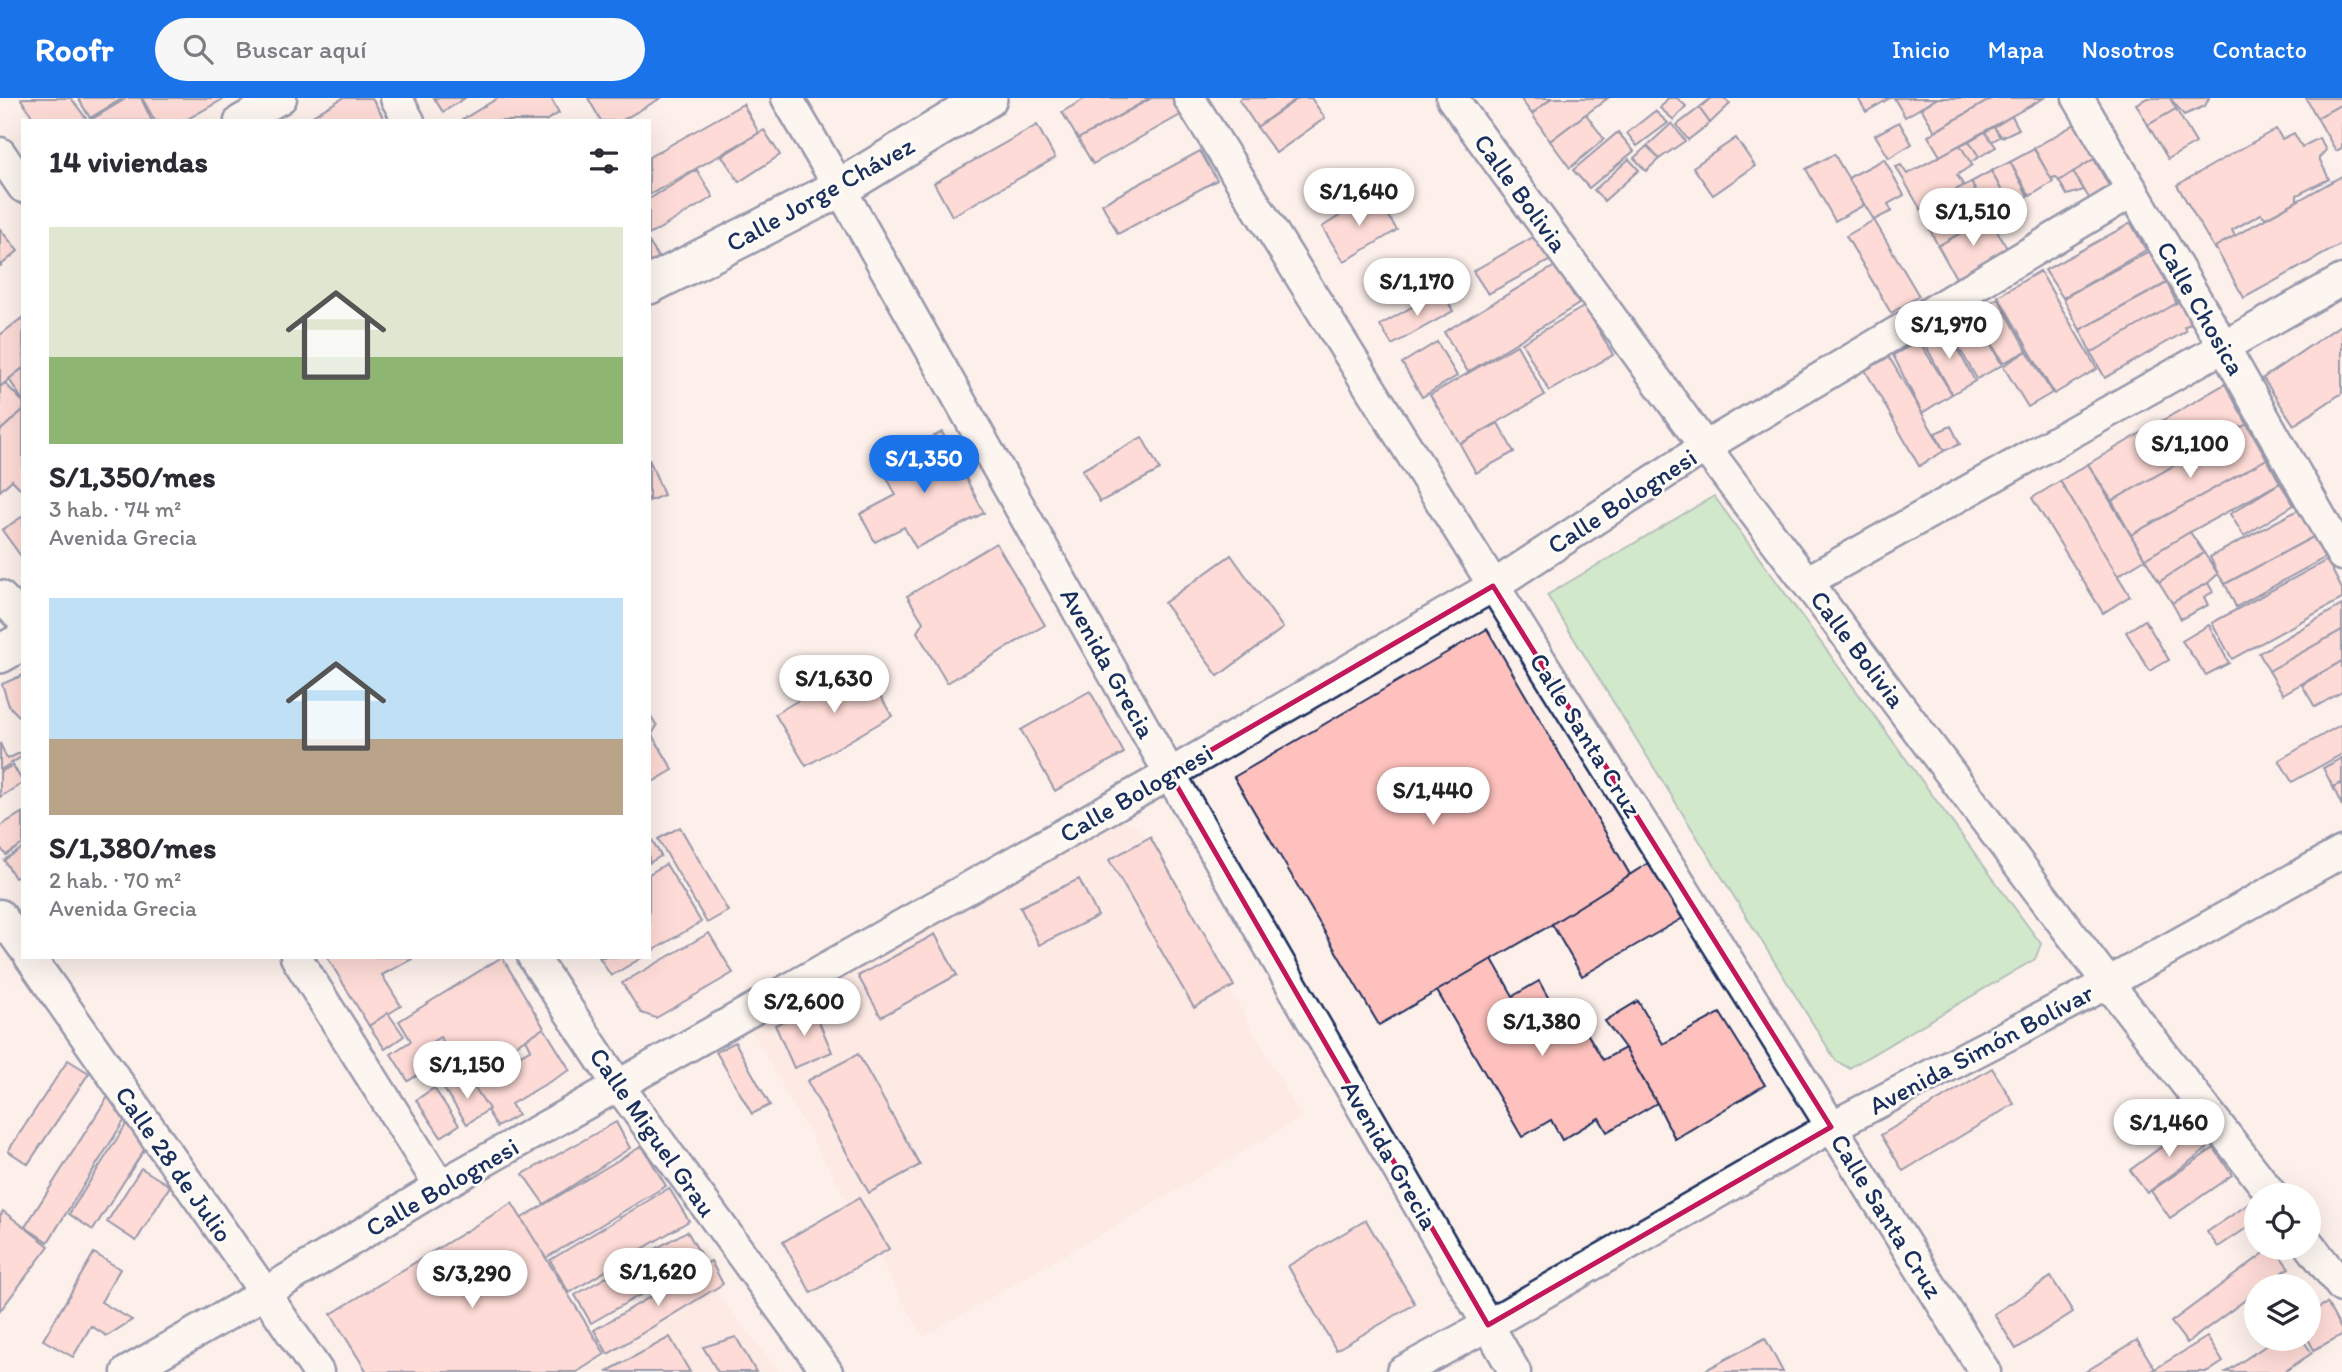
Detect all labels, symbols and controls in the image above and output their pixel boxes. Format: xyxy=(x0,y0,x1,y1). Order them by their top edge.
search box xyxy=(155,18,645,81)
text: Roofr xyxy=(35,30,113,69)
icon: search xyxy=(179,30,217,68)
text: Buscar aquí xyxy=(235,33,367,65)
text: Inicio xyxy=(1892,35,1950,64)
text: Mapa xyxy=(1988,35,2044,64)
text: Nosotros xyxy=(2082,35,2174,64)
text: Contacto xyxy=(2212,35,2307,64)
street label: Calle Bolivia xyxy=(1467,127,1575,259)
street label: Calle Jorge Chávez xyxy=(720,129,920,259)
icon: filters xyxy=(585,142,623,180)
text: 14 viviendas xyxy=(49,143,208,180)
pin: S/1,640 xyxy=(1294,169,1424,228)
text: S/1,640 xyxy=(1320,177,1398,205)
pin: S/1,510 xyxy=(1908,188,2038,248)
text: S/1,510 xyxy=(1935,197,2011,225)
street label: Calle Chosica xyxy=(2150,235,2252,381)
pin: S/1,170 xyxy=(1352,258,1482,318)
text: S/1,170 xyxy=(1380,267,1454,295)
icon: home xyxy=(273,272,399,398)
pin: S/1,970 xyxy=(1884,302,2014,361)
text: S/1,970 xyxy=(1911,310,1987,338)
pin: S/1,100 xyxy=(2125,420,2255,480)
text: S/1,100 xyxy=(2151,429,2229,457)
pin: S/1,350 xyxy=(859,436,989,495)
street label: Calle Bolognesi xyxy=(1541,441,1703,561)
text: S/1,350 xyxy=(885,444,963,472)
text: S/1,350/mes xyxy=(49,458,216,495)
text: 3 hab. · 74 m² xyxy=(49,495,181,523)
text: Avenida Grecia xyxy=(49,523,197,551)
street label: Avenida Grecia xyxy=(1053,582,1163,744)
street label: Calle Bolivia xyxy=(1803,584,1913,715)
icon: home xyxy=(273,643,399,769)
street label: Calle Santa Cruz xyxy=(1523,647,1649,823)
pin: S/1,630 xyxy=(769,656,899,715)
text: S/1,630 xyxy=(795,664,873,692)
street label: Calle Bolognesi xyxy=(1054,736,1218,850)
pin: S/1,440 xyxy=(1368,768,1498,827)
text: S/1,440 xyxy=(1393,776,1473,804)
text: S/1,380/mes xyxy=(49,829,216,866)
text: 2 hab. · 70 m² xyxy=(49,866,181,894)
text: Avenida Grecia xyxy=(49,894,197,922)
street label: Avenida Simón Bolívar xyxy=(1863,976,2099,1122)
pin: S/2,600 xyxy=(739,978,869,1038)
text: S/2,600 xyxy=(764,987,844,1015)
pin: S/1,380 xyxy=(1477,998,1607,1058)
text: S/1,380 xyxy=(1503,1007,1581,1035)
street label: Calle Miguel Grau xyxy=(583,1041,723,1223)
pin: S/1,150 xyxy=(402,1042,532,1101)
text: S/1,150 xyxy=(429,1050,505,1078)
street label: Avenida Grecia xyxy=(1334,1075,1446,1236)
street label: Calle 28 de Julio xyxy=(108,1080,240,1248)
pin: S/1,460 xyxy=(2104,1100,2234,1159)
text: S/1,460 xyxy=(2130,1108,2208,1136)
street label: Calle Santa Cruz xyxy=(1824,1128,1950,1304)
street label: Calle Bolognesi xyxy=(360,1130,524,1244)
map controls xyxy=(2244,1183,2321,1351)
button: locate xyxy=(2244,1183,2321,1260)
pin: S/1,620 xyxy=(593,1248,723,1308)
pin: S/3,290 xyxy=(407,1250,537,1310)
text: S/1,620 xyxy=(619,1257,697,1285)
text: S/3,290 xyxy=(433,1259,511,1287)
button: layers xyxy=(2244,1274,2321,1351)

